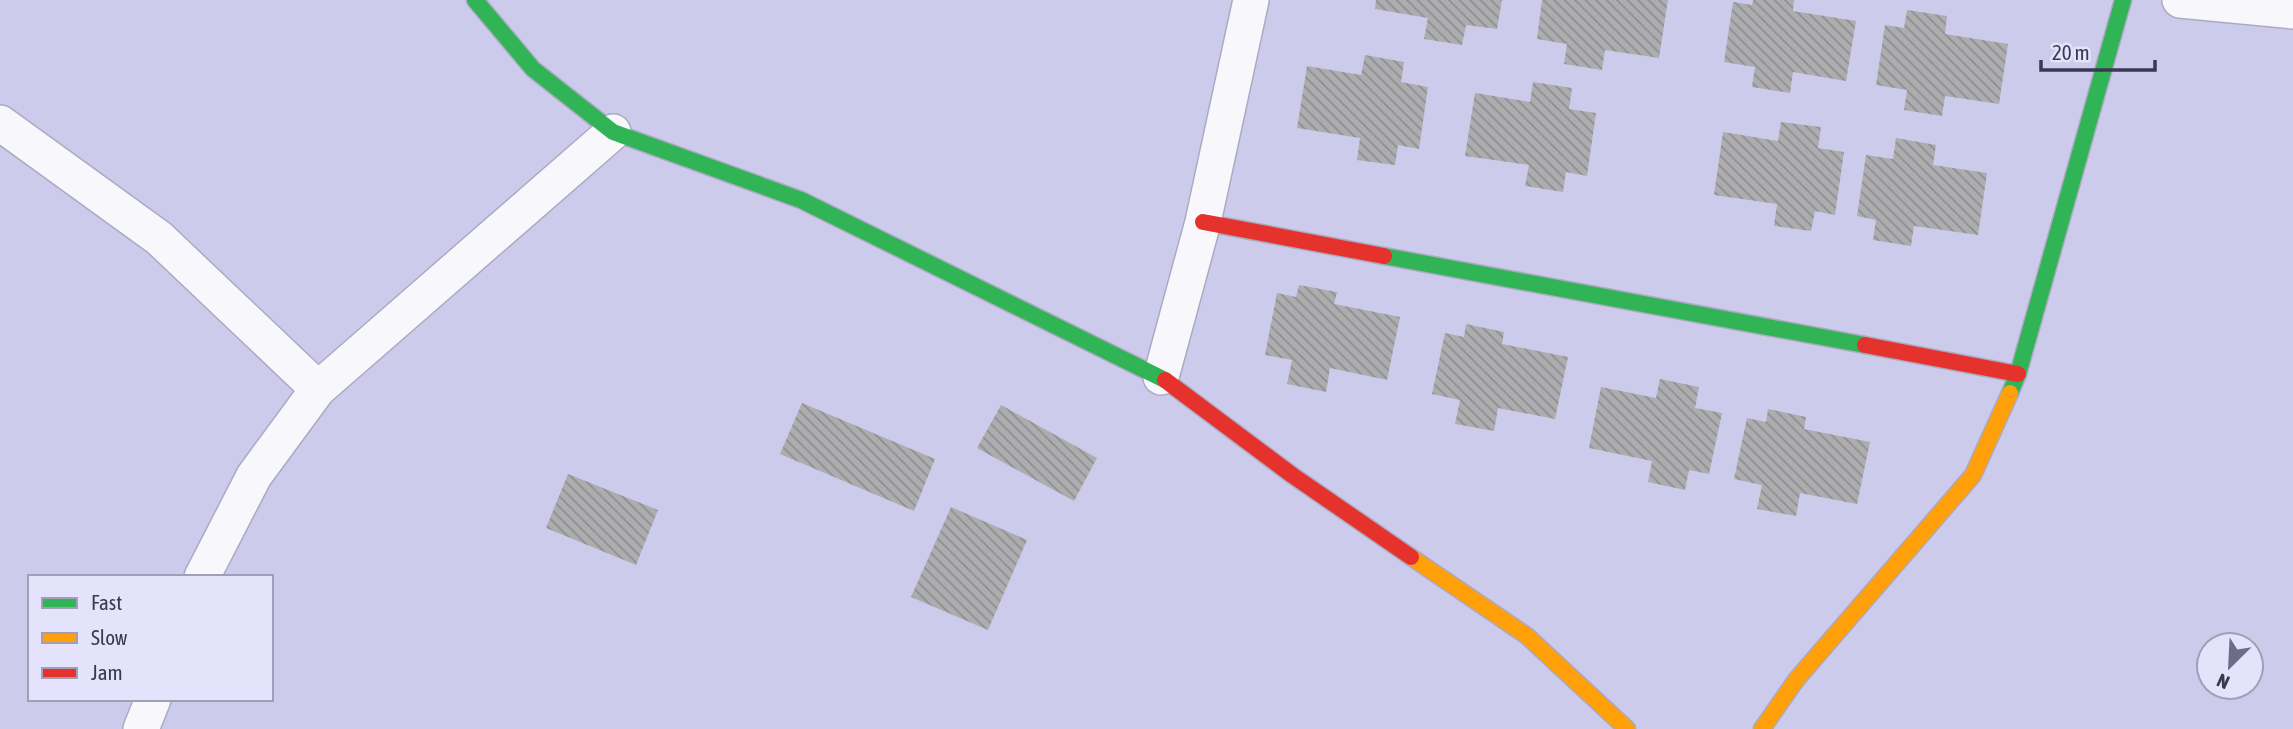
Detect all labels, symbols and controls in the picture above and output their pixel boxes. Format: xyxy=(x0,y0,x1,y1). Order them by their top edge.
scale bar xyxy=(2041,28,2155,72)
text: 20 m xyxy=(2052,40,2090,64)
legend xyxy=(28,575,273,701)
text: Fast xyxy=(91,590,122,614)
text: Slow xyxy=(91,625,128,649)
north arrow xyxy=(2195,631,2265,701)
text: Jam xyxy=(91,660,123,684)
text: N xyxy=(2213,669,2233,694)

